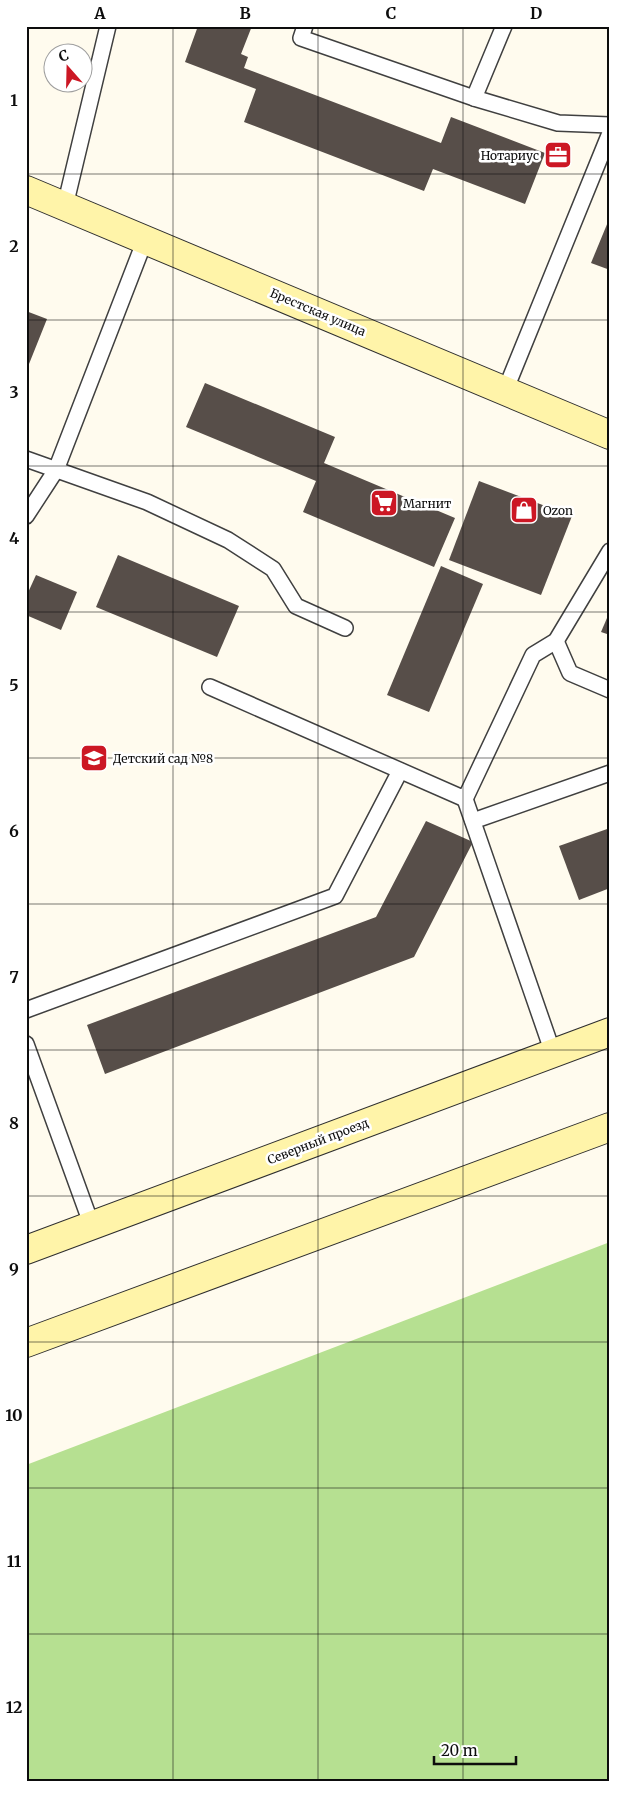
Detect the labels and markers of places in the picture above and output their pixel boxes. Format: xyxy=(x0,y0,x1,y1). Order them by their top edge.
office icon: Нотариус xyxy=(543,140,573,170)
place label: Нотариус xyxy=(481,148,539,163)
supermarket icon: Магнит xyxy=(369,488,399,518)
shop icon: Ozon xyxy=(509,495,539,525)
place label: Магнит xyxy=(403,496,451,511)
place label: Ozon xyxy=(543,503,573,518)
school or university icon: Детский сад №8 xyxy=(79,743,109,773)
place label: Детский сад №8 xyxy=(113,751,213,766)

